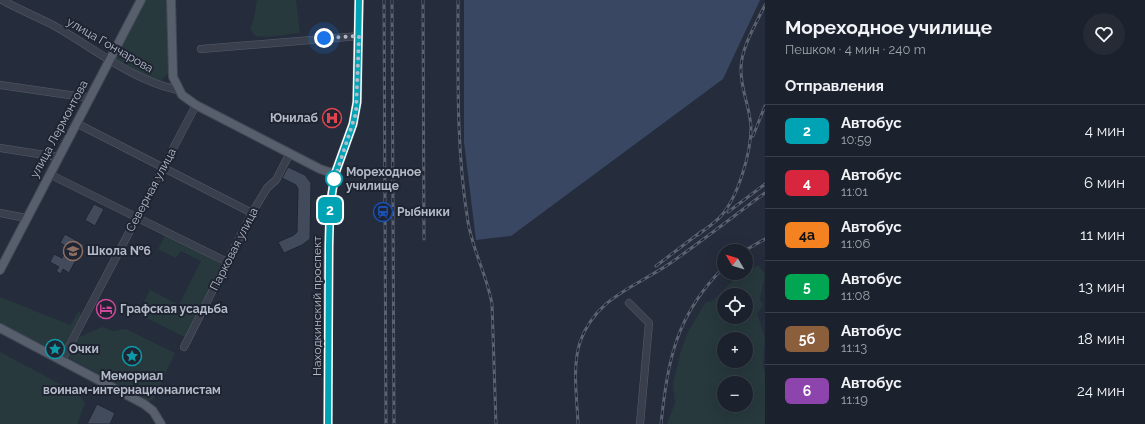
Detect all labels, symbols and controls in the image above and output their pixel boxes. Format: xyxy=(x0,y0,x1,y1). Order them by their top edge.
button: heart xyxy=(1083,13,1125,55)
street label: улица Гончарова xyxy=(64,15,156,75)
text: Мореходное училище xyxy=(785,16,992,38)
your location xyxy=(314,28,334,48)
text: Пешком · 4 мин · 240 m xyxy=(785,42,926,57)
text: Отправления xyxy=(785,77,884,95)
street label: улица Лермонтова xyxy=(27,78,91,180)
hospital icon: Юнилаб xyxy=(321,107,343,129)
place label: Юнилаб xyxy=(270,111,319,125)
text: Автобус xyxy=(841,114,902,132)
text: 4 мин xyxy=(1085,122,1125,140)
text: 2 xyxy=(803,123,811,139)
text: 10:59 xyxy=(841,132,872,147)
street label: Северная улица xyxy=(123,146,179,234)
place label: Мореходное училище xyxy=(346,165,421,193)
text: Автобус xyxy=(841,166,902,184)
marker: Мореходное училище xyxy=(325,170,343,188)
text: 6 мин xyxy=(1084,174,1125,192)
text: 4 xyxy=(803,175,811,191)
text: 11:01 xyxy=(841,184,868,199)
line badge: 2 xyxy=(317,197,343,223)
station icon: Рыбники xyxy=(372,201,394,223)
text: 2 xyxy=(326,202,334,218)
street label: Парковая улица xyxy=(207,205,261,293)
place label: Рыбники xyxy=(397,205,450,219)
text: Автобус xyxy=(841,218,902,236)
text: 11 мин xyxy=(1080,226,1125,244)
text: 4а xyxy=(799,227,815,243)
street label: Находкинский проспект xyxy=(310,236,324,376)
text: 11:06 xyxy=(841,236,870,251)
school or university icon: Школа №6 xyxy=(62,240,84,262)
place label: Школа №6 xyxy=(87,244,151,258)
north arrow xyxy=(717,244,753,280)
map controls xyxy=(717,244,753,412)
text: Автобус xyxy=(841,270,902,288)
text: 13 мин xyxy=(1079,278,1125,296)
text: 5 xyxy=(803,279,811,295)
button: locate xyxy=(717,288,753,324)
text: 11:08 xyxy=(841,288,870,303)
hotel icon: Графская усадьба xyxy=(95,298,117,320)
place label: Графская усадьба xyxy=(120,302,228,316)
text: Автобус xyxy=(841,322,902,340)
text: 18 мин xyxy=(1078,330,1125,348)
text: 5б xyxy=(799,331,815,347)
button: + xyxy=(717,332,753,368)
place icon: Очки xyxy=(44,338,66,360)
text: 11:13 xyxy=(841,340,867,355)
place label: Очки xyxy=(69,342,99,356)
place icon: Мемориал воинам-интернационалистам xyxy=(121,345,143,367)
place label: Мемориал воинам-интернационалистам xyxy=(43,369,221,397)
text: Автобус xyxy=(841,374,902,392)
button: − xyxy=(717,376,753,412)
text: 24 мин xyxy=(1077,382,1125,400)
text: 6 xyxy=(803,383,811,399)
text: 11:19 xyxy=(841,392,868,407)

